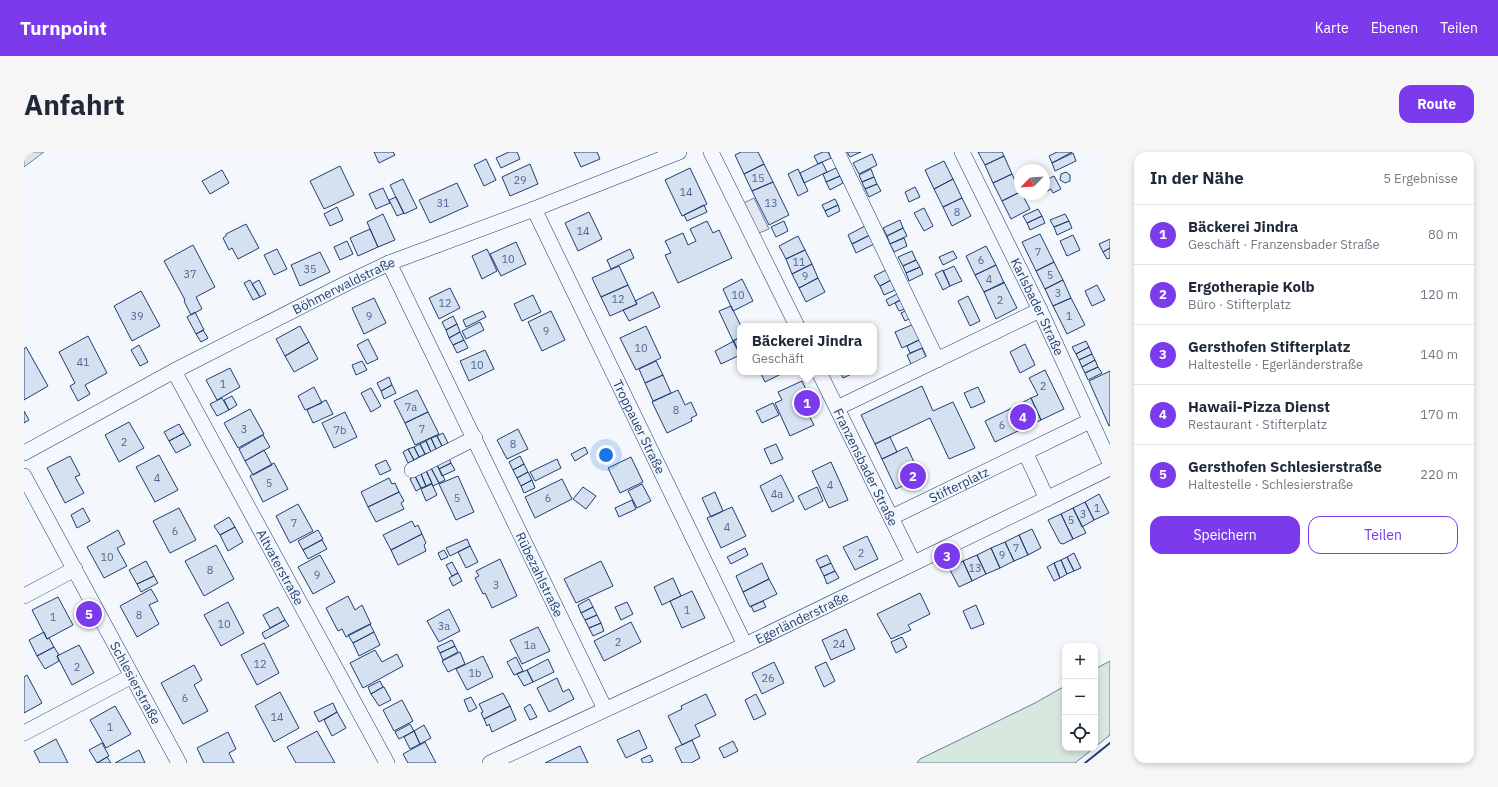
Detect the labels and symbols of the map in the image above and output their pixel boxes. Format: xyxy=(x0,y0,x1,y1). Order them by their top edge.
north arrow xyxy=(1014,164,1050,200)
house number: 15 xyxy=(751,171,765,185)
house number: 29 xyxy=(513,173,527,187)
house number: 14 xyxy=(679,185,693,199)
house number: 31 xyxy=(436,196,450,210)
house number: 13 xyxy=(764,196,778,210)
house number: 8 xyxy=(954,205,960,219)
house number: 14 xyxy=(576,224,590,238)
house number: 7 xyxy=(1035,245,1041,259)
house number: 10 xyxy=(501,252,515,266)
house number: 6 xyxy=(978,253,984,267)
street label: Böhmerwaldstraße xyxy=(290,254,397,318)
house number: 11 xyxy=(792,255,806,269)
street label: Karlsbader Straße xyxy=(1007,255,1068,358)
house number: 35 xyxy=(303,262,317,276)
house number: 37 xyxy=(183,267,197,281)
house number: 5 xyxy=(1047,268,1053,282)
house number: 9 xyxy=(802,269,808,283)
house number: 4 xyxy=(986,272,993,286)
house number: 3 xyxy=(1055,286,1061,300)
house number: 10 xyxy=(731,288,745,302)
house number: 12 xyxy=(611,292,625,306)
house number: 2 xyxy=(997,293,1003,307)
house number: 12 xyxy=(438,296,452,310)
house number: 39 xyxy=(130,309,144,323)
house number: 9 xyxy=(366,309,372,323)
house number: 1 xyxy=(1066,309,1073,323)
house number: 9 xyxy=(543,324,549,338)
house number: 10 xyxy=(634,341,648,355)
house number: 41 xyxy=(76,355,90,369)
house number: 10 xyxy=(470,358,484,372)
house number: 1 xyxy=(220,377,227,391)
street label: Troppauer Straße xyxy=(609,377,669,477)
house number: 2 xyxy=(1040,379,1046,393)
pin: 1 xyxy=(794,388,820,418)
house number: 7a xyxy=(405,400,417,414)
pin: 4 xyxy=(1010,402,1036,432)
house number: 8 xyxy=(673,403,679,417)
street label: Franzensbader Straße xyxy=(829,406,902,529)
house number: 6 xyxy=(999,418,1005,432)
house number: 3 xyxy=(241,422,247,436)
house number: 7 xyxy=(419,422,425,436)
house number: 7b xyxy=(334,423,346,437)
house number: 2 xyxy=(121,435,127,449)
house number: 8 xyxy=(510,437,516,451)
your location xyxy=(596,445,616,465)
pin: 2 xyxy=(900,461,926,491)
street label: Stifterplatz xyxy=(926,463,992,507)
house number: 4 xyxy=(154,471,161,485)
house number: 5 xyxy=(266,476,272,490)
house number: 4 xyxy=(827,478,834,492)
house number: 4a xyxy=(771,487,783,501)
house number: 5 xyxy=(454,491,460,505)
house number: 6 xyxy=(545,491,551,505)
house number: 1 xyxy=(1094,501,1101,515)
house number: 3 xyxy=(1080,507,1086,521)
house number: 5 xyxy=(1068,513,1074,527)
house number: 7 xyxy=(291,516,297,530)
house number: 4 xyxy=(724,520,731,534)
house number: 6 xyxy=(172,524,178,538)
street label: Altvaterstraße xyxy=(252,526,308,608)
street label: Rübezahlstraße xyxy=(512,529,567,620)
pin: 3 xyxy=(934,541,960,571)
house number: 7 xyxy=(1013,541,1019,555)
house number: 2 xyxy=(858,546,864,560)
house number: 9 xyxy=(999,548,1005,562)
house number: 10 xyxy=(100,550,114,564)
house number: 13 xyxy=(968,561,982,575)
house number: 8 xyxy=(207,563,213,577)
house number: 9 xyxy=(314,568,320,582)
house number: 3 xyxy=(493,578,499,592)
street label: Egerländerstraße xyxy=(753,588,851,648)
pin: 5 xyxy=(76,599,102,629)
house number: 1 xyxy=(684,603,691,617)
house number: 8 xyxy=(136,608,142,622)
house number: 1 xyxy=(50,610,57,624)
house number: 10 xyxy=(217,617,231,631)
house number: 3a xyxy=(438,619,450,633)
house number: 2 xyxy=(615,635,621,649)
house number: 24 xyxy=(832,637,846,651)
house number: 1a xyxy=(524,638,536,652)
street label: Schlesierstraße xyxy=(106,639,164,727)
house number: 12 xyxy=(253,657,267,671)
house number: 2 xyxy=(74,660,80,674)
house number: 1b xyxy=(469,666,481,680)
house number: 26 xyxy=(761,671,775,685)
house number: 6 xyxy=(182,691,188,705)
house number: 14 xyxy=(270,710,284,724)
house number: 1 xyxy=(107,720,114,734)

